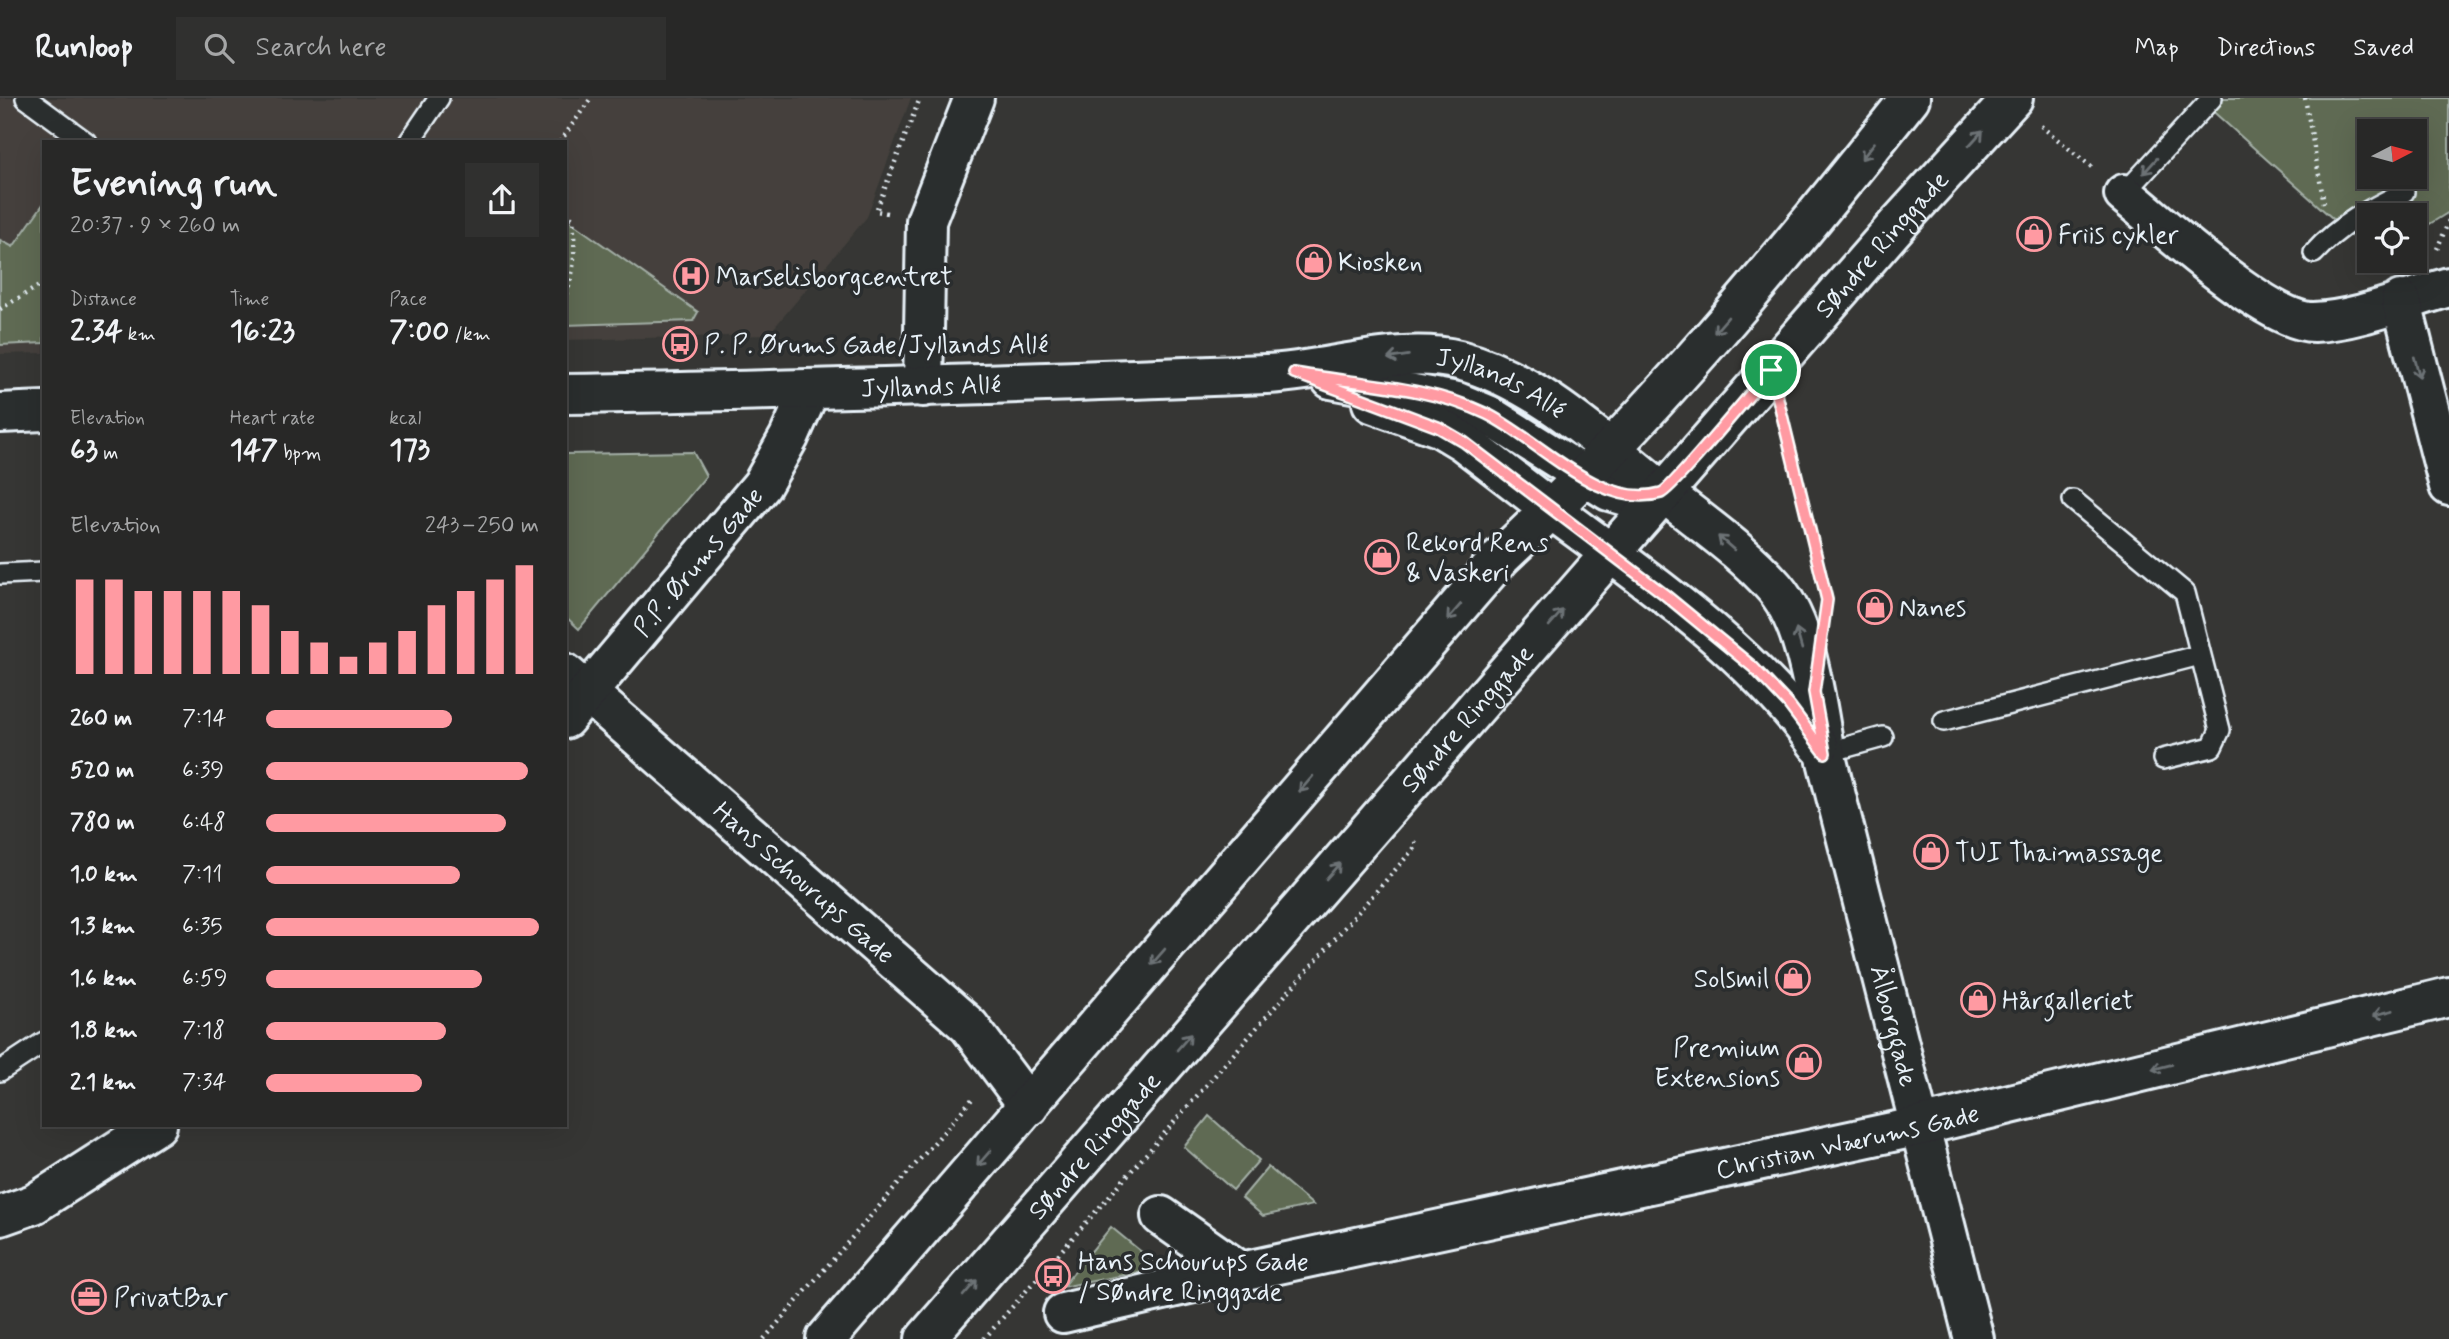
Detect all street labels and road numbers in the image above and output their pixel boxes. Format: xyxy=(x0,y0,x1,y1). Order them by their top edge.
street label: Søndre Ringgade xyxy=(1808,164,1957,326)
street label: Jyllands Allé xyxy=(1434,341,1572,428)
street label: Jyllands Allé xyxy=(860,369,1002,407)
street label: P.P. Ørums Gade xyxy=(626,481,772,645)
street label: Søndre Ringgade xyxy=(1394,638,1542,801)
street label: Hans Schourups Gade xyxy=(705,795,901,973)
street label: Ålborggade xyxy=(1861,962,1924,1091)
street label: Søndre Ringgade xyxy=(1021,1065,1170,1228)
street label: Christian Wærums Gade xyxy=(1713,1097,1983,1188)

